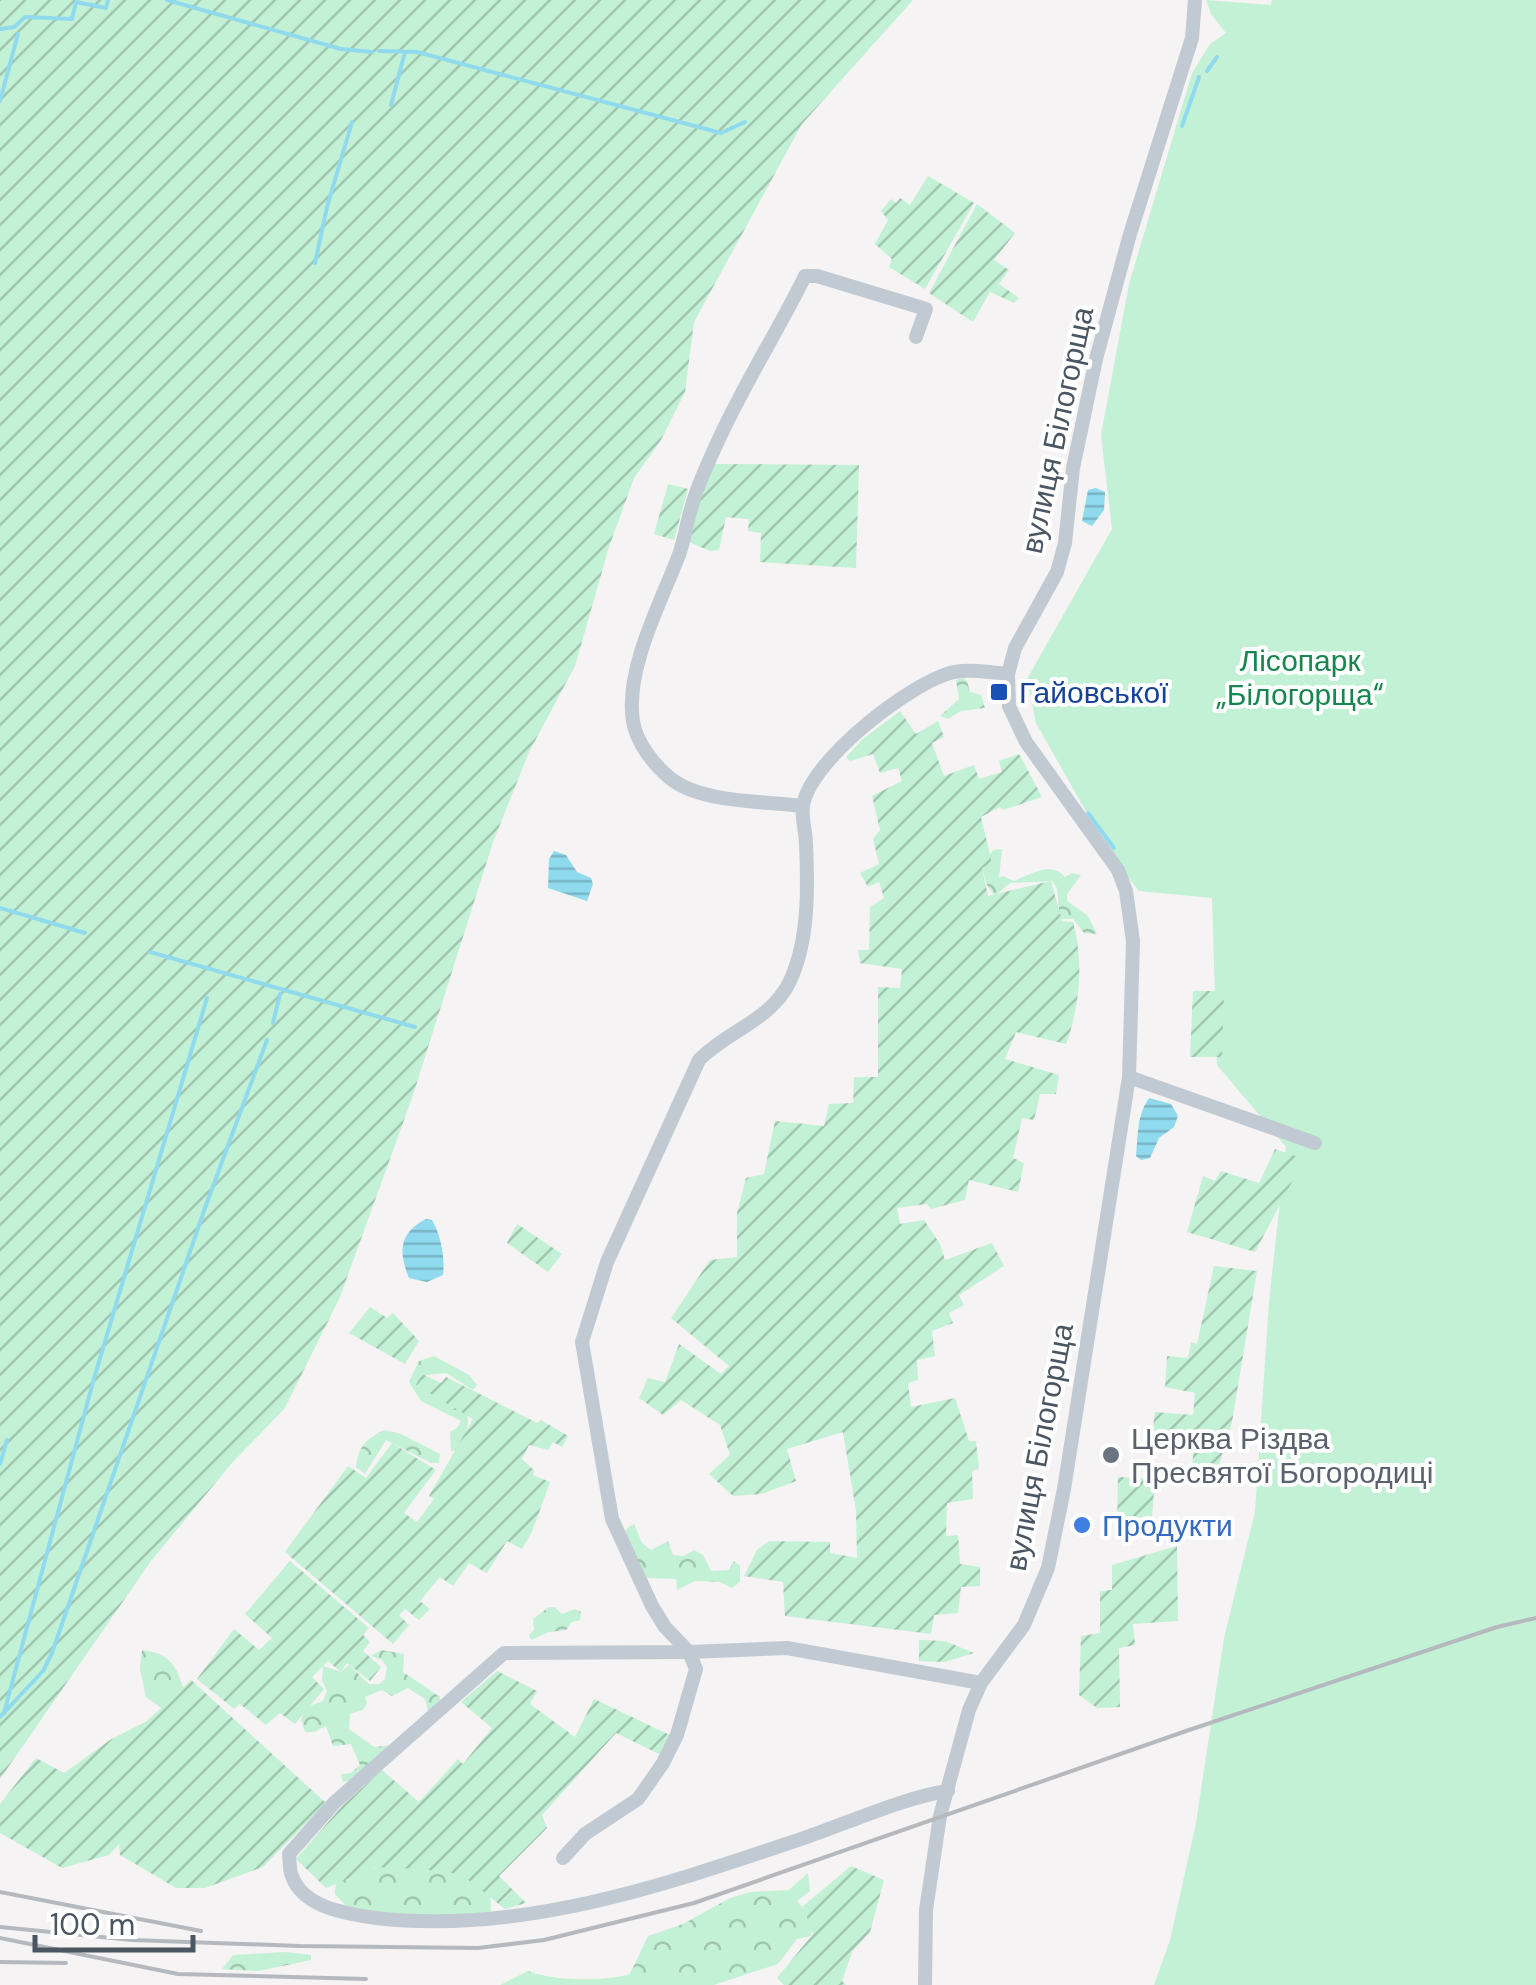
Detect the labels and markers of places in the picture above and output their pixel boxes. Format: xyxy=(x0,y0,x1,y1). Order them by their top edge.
place label: Гайовської xyxy=(1019,673,1169,712)
marker: Гайовської xyxy=(988,681,1010,703)
place label: Церква Різдва Пресвятої Богородиці xyxy=(1131,1419,1433,1492)
marker: Церква Різдва Пресвятої Богородиці xyxy=(1100,1444,1122,1466)
place label: Продукти xyxy=(1102,1506,1233,1545)
marker: Продукти xyxy=(1071,1514,1093,1536)

